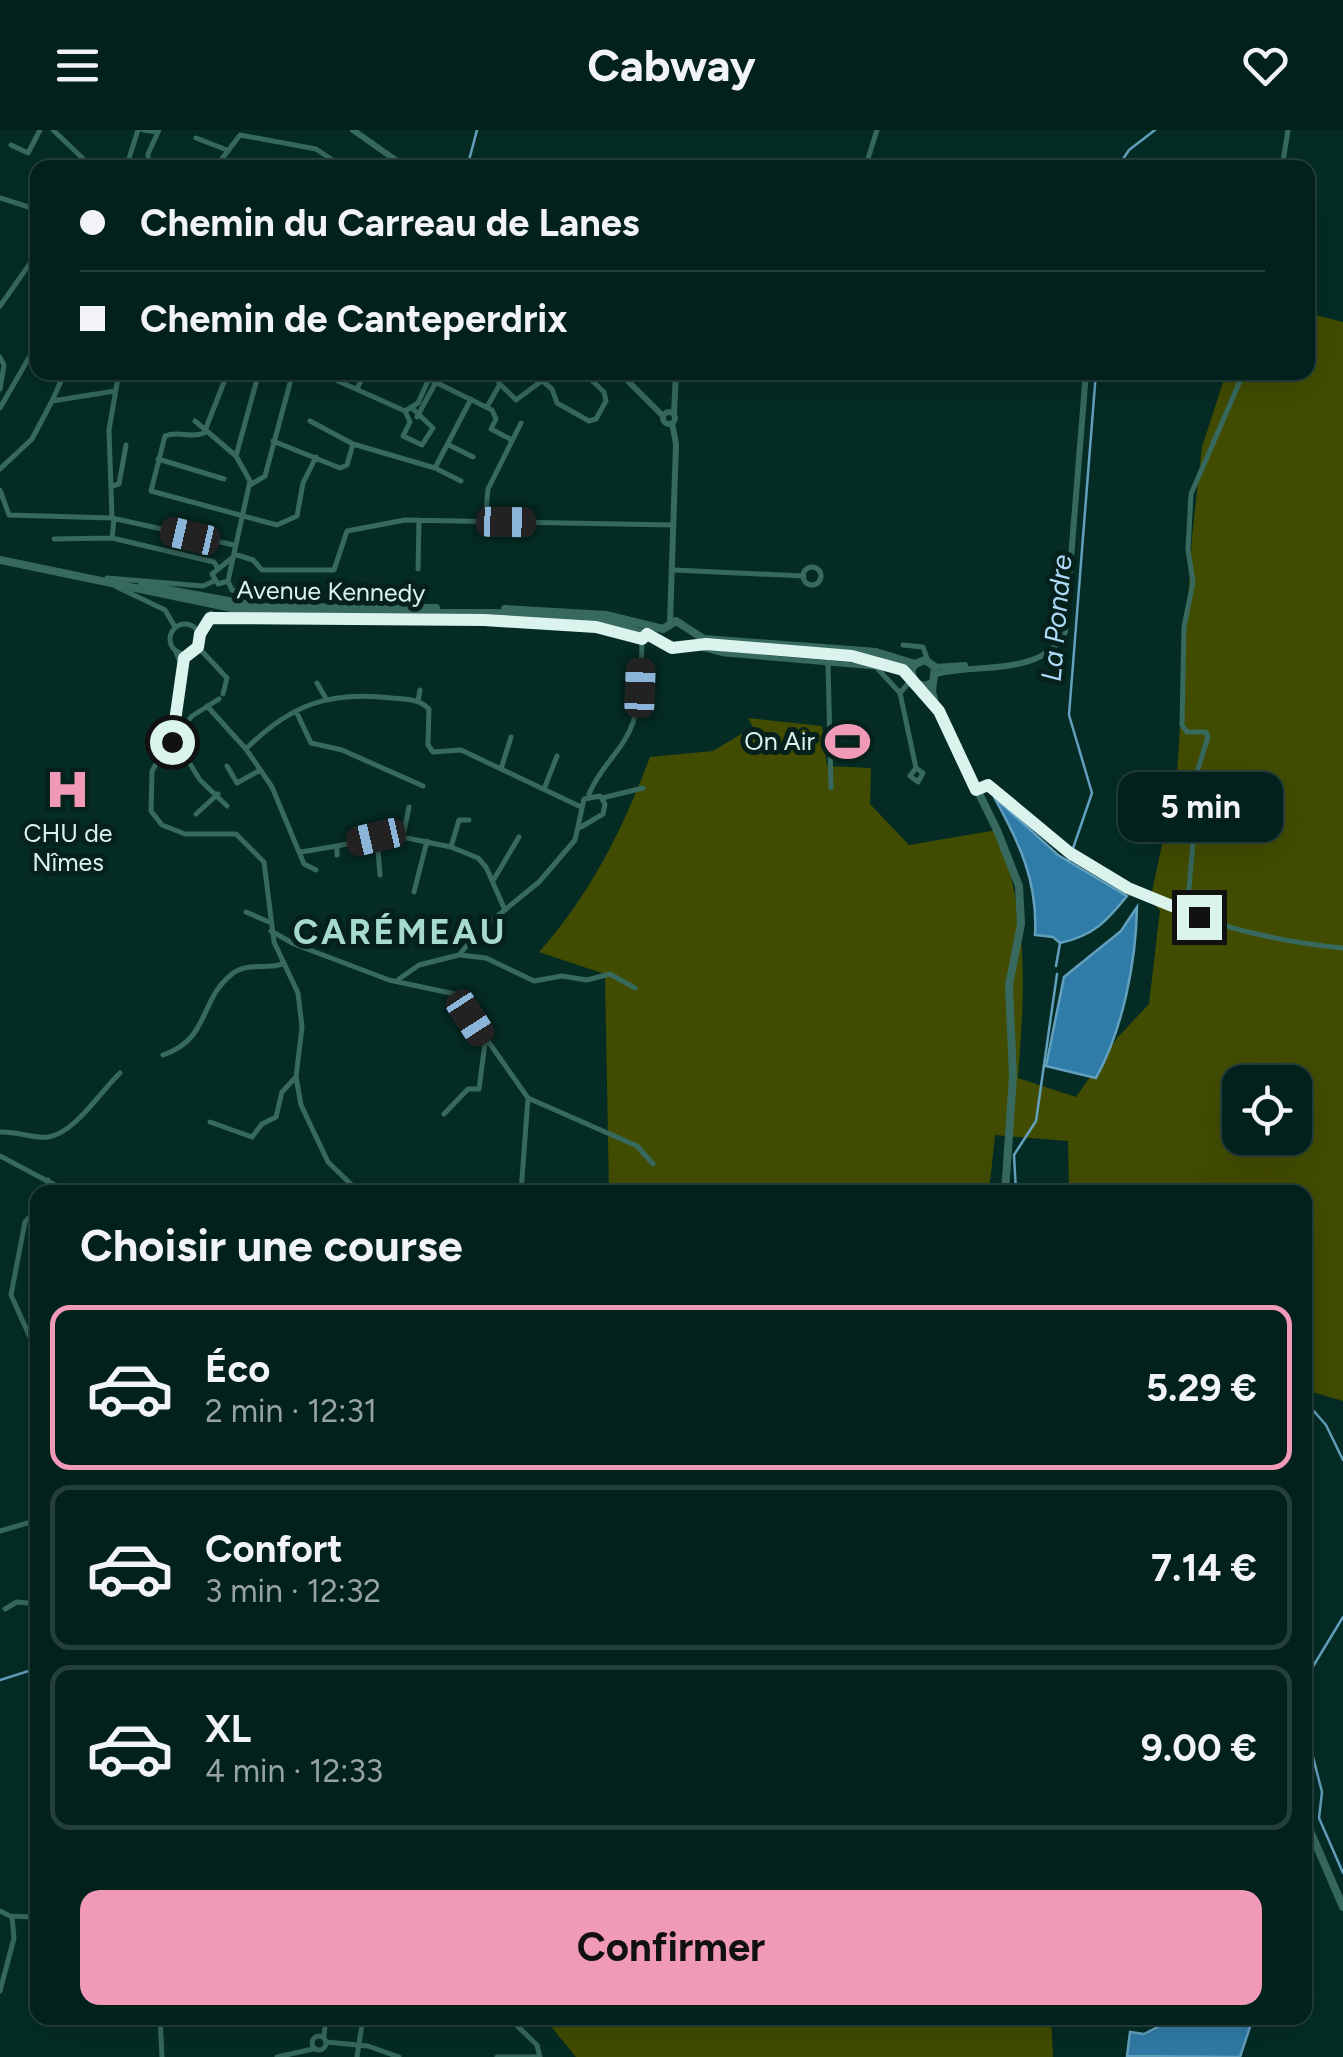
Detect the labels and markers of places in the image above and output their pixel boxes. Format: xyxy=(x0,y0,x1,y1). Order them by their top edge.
sports icon: On Air xyxy=(824,717,872,765)
place label: On Air xyxy=(744,726,816,756)
hospital icon: CHU de Nîmes xyxy=(44,765,92,813)
place label: CHU de Nîmes xyxy=(24,818,112,877)

